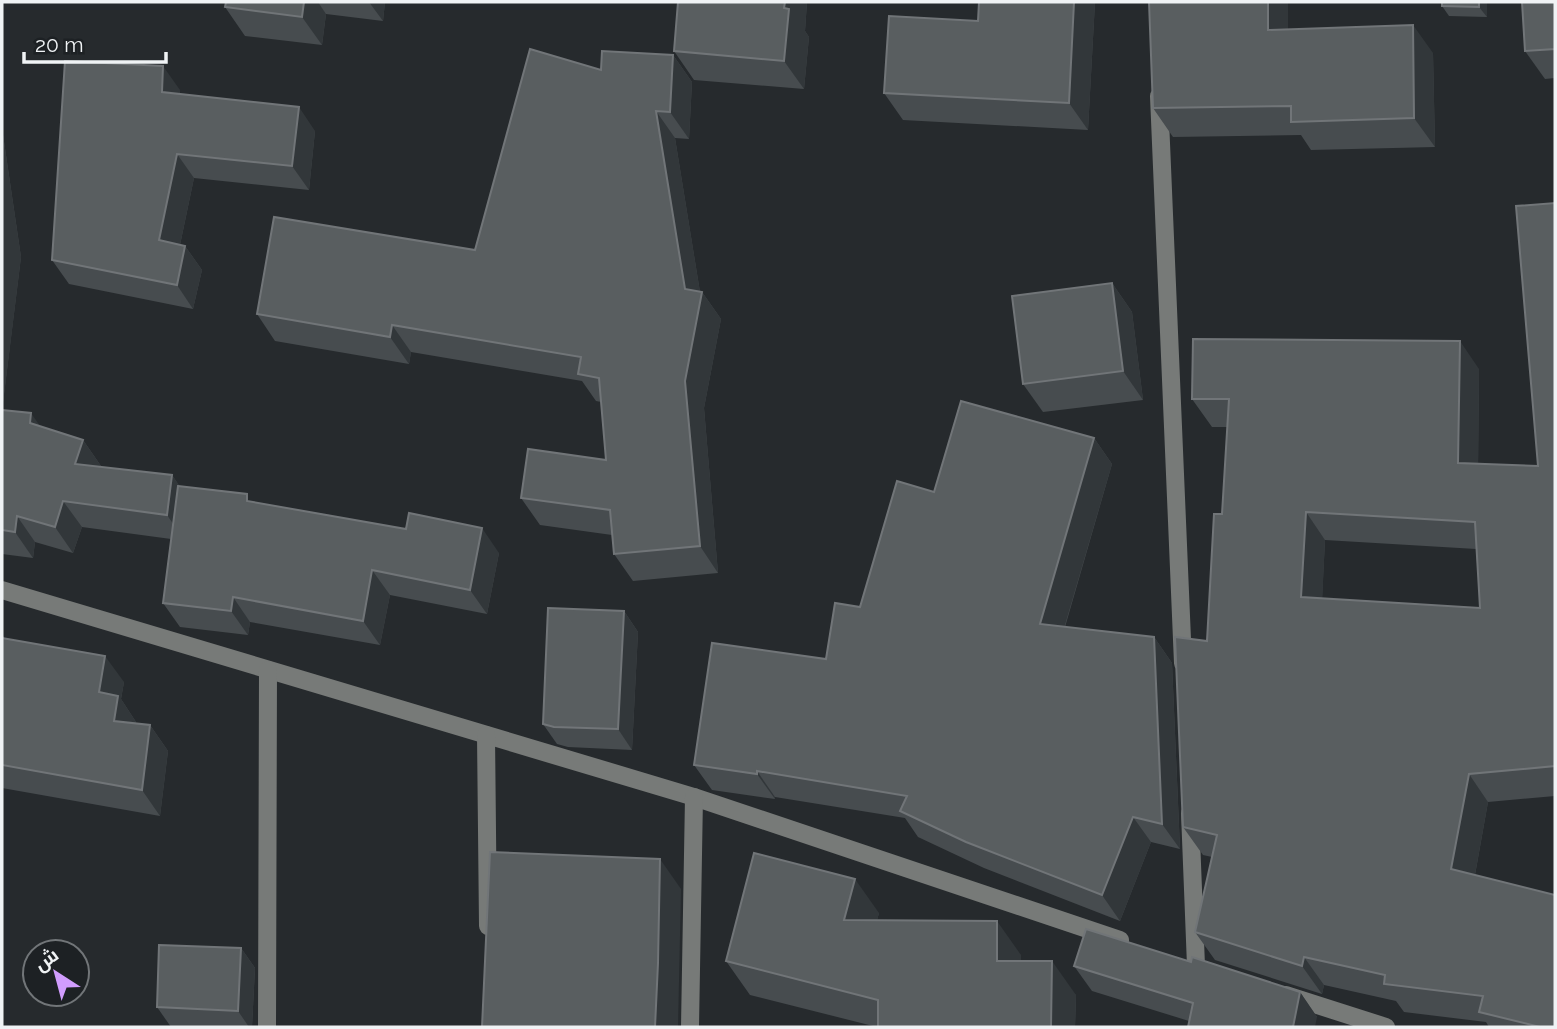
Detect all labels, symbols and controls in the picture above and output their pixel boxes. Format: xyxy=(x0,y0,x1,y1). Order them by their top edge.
scale bar xyxy=(24,21,166,65)
text: 20 m xyxy=(35,32,83,57)
north arrow xyxy=(21,938,91,1008)
text: ش xyxy=(30,943,63,976)

